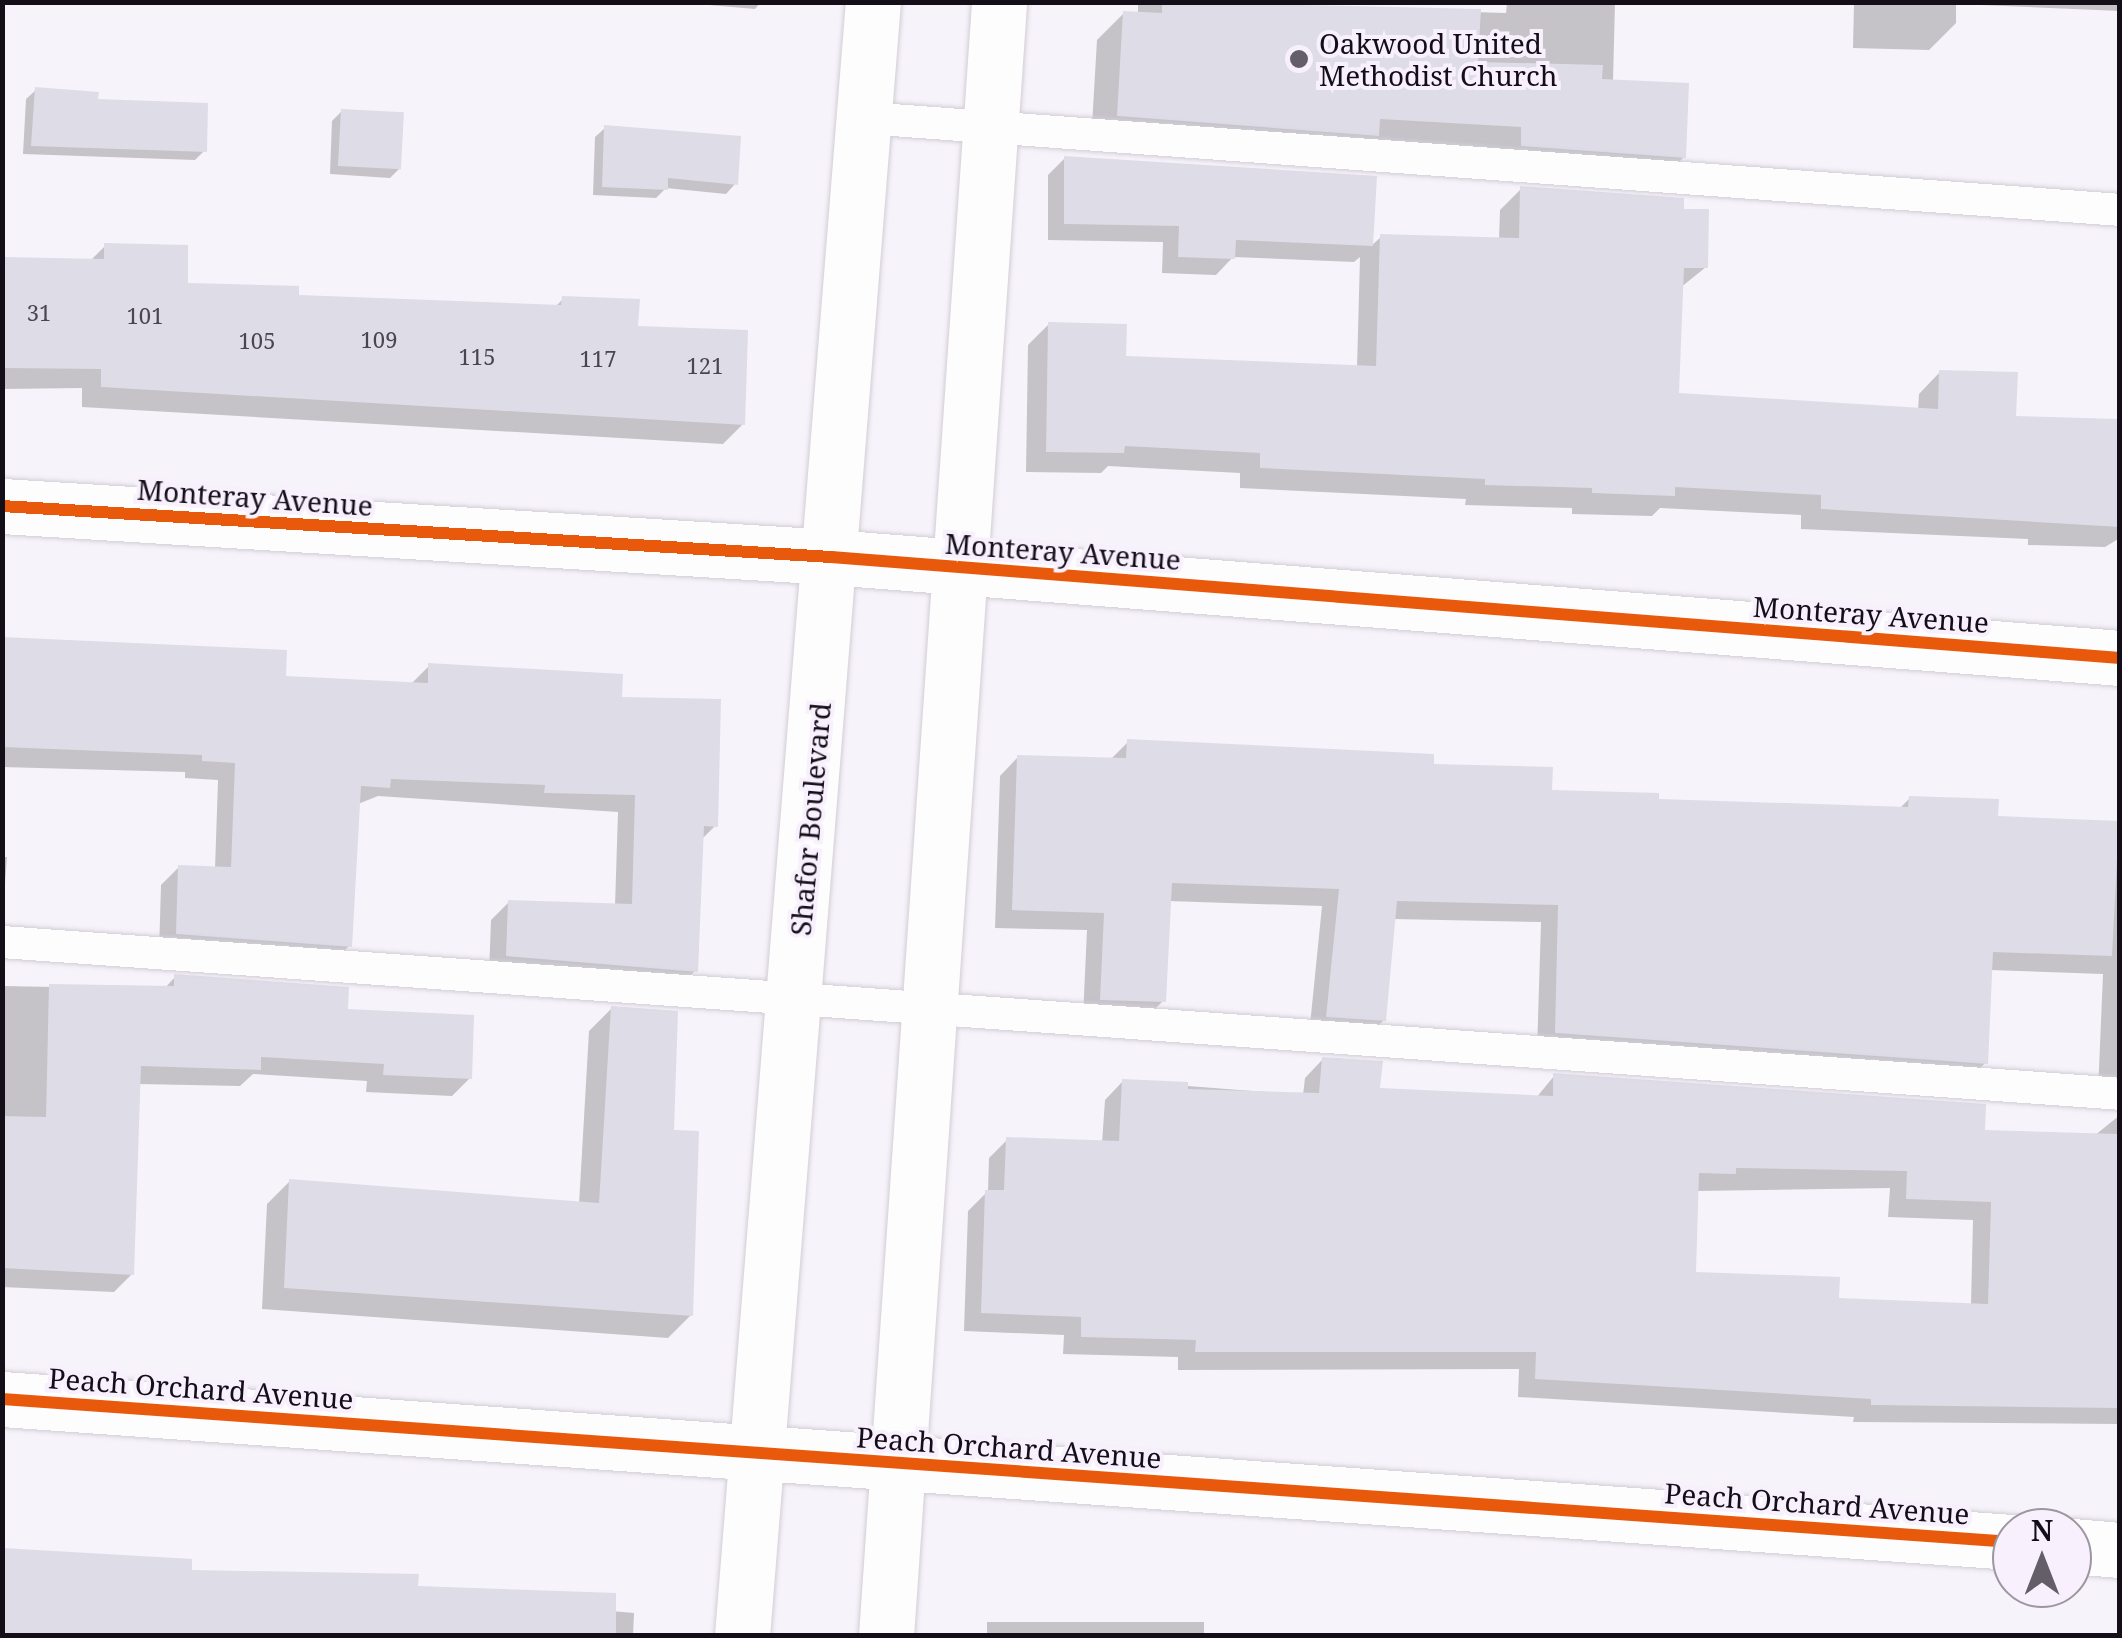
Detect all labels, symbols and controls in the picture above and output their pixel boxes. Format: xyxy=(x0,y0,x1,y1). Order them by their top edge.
place label: Oakwood United Methodist Church xyxy=(1319,26,1557,92)
marker: Oakwood United Methodist Church xyxy=(1288,48,1310,70)
house number: 31 xyxy=(27,300,51,326)
house number: 101 xyxy=(127,303,163,329)
house number: 109 xyxy=(361,327,397,353)
house number: 105 xyxy=(239,328,275,354)
house number: 115 xyxy=(459,344,495,370)
house number: 117 xyxy=(580,346,616,372)
house number: 121 xyxy=(687,353,723,379)
street label: Monteray Avenue xyxy=(136,472,374,522)
street label: Monteray Avenue xyxy=(944,526,1182,576)
street label: Monteray Avenue xyxy=(1752,589,1990,639)
street label: Shafor Boulevard xyxy=(783,701,837,937)
street label: Peach Orchard Avenue xyxy=(47,1361,355,1415)
street label: Peach Orchard Avenue xyxy=(855,1420,1163,1474)
street label: Peach Orchard Avenue xyxy=(1663,1476,1971,1530)
north arrow xyxy=(1992,1508,2092,1608)
text: N xyxy=(2031,1511,2053,1549)

